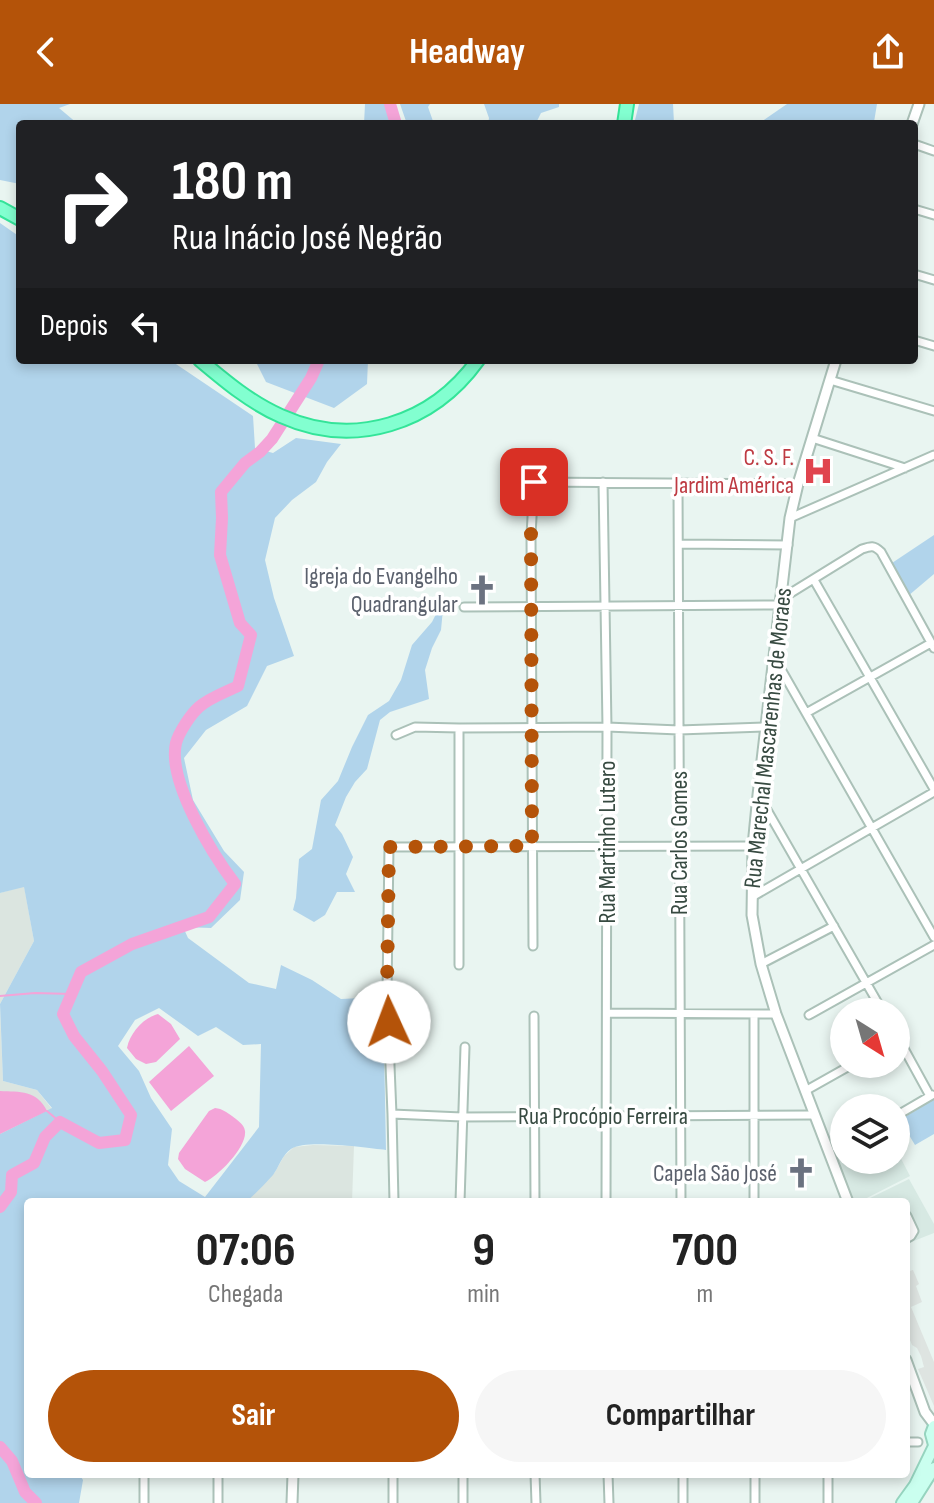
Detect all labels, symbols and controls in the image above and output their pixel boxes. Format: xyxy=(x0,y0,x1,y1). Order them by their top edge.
icon: back xyxy=(24,30,68,74)
icon: share xyxy=(866,30,910,74)
text: Headway xyxy=(409,31,525,74)
text: 180 m xyxy=(172,149,293,216)
icon: right xyxy=(40,152,144,256)
text: Rua Inácio José Negrão xyxy=(172,217,443,260)
icon: left xyxy=(124,304,168,348)
text: Depois xyxy=(40,308,108,344)
place label: C. S. F. Jardim América xyxy=(673,443,794,500)
pin xyxy=(500,448,568,516)
hospital icon: C. S. F. Jardim América xyxy=(801,454,835,488)
icon: arrive xyxy=(512,460,556,504)
place label: Igreja do Evangelho Quadrangular xyxy=(304,562,458,619)
church icon: Igreja do Evangelho Quadrangular xyxy=(465,573,499,607)
street label: Rua Marechal Mascarenhas de Moraes xyxy=(738,586,798,890)
street label: Rua Martinho Lutero xyxy=(593,760,622,924)
street label: Rua Carlos Gomes xyxy=(665,771,694,915)
position arrow xyxy=(347,980,431,1064)
north arrow xyxy=(830,998,910,1078)
map controls xyxy=(830,998,910,1174)
button: layers xyxy=(830,1094,910,1174)
street label: Rua Procópio Ferreira xyxy=(518,1102,688,1131)
church icon: Capela São José xyxy=(784,1156,818,1190)
place label: Capela São José xyxy=(653,1159,777,1188)
text: 07:06 xyxy=(196,1222,296,1279)
text: 9 xyxy=(472,1222,495,1279)
text: 700 xyxy=(672,1222,738,1279)
text: Chegada xyxy=(208,1279,283,1310)
text: min xyxy=(467,1279,500,1310)
text: m xyxy=(697,1279,713,1310)
button: Sair xyxy=(48,1370,459,1462)
button: Compartilhar xyxy=(475,1370,886,1462)

